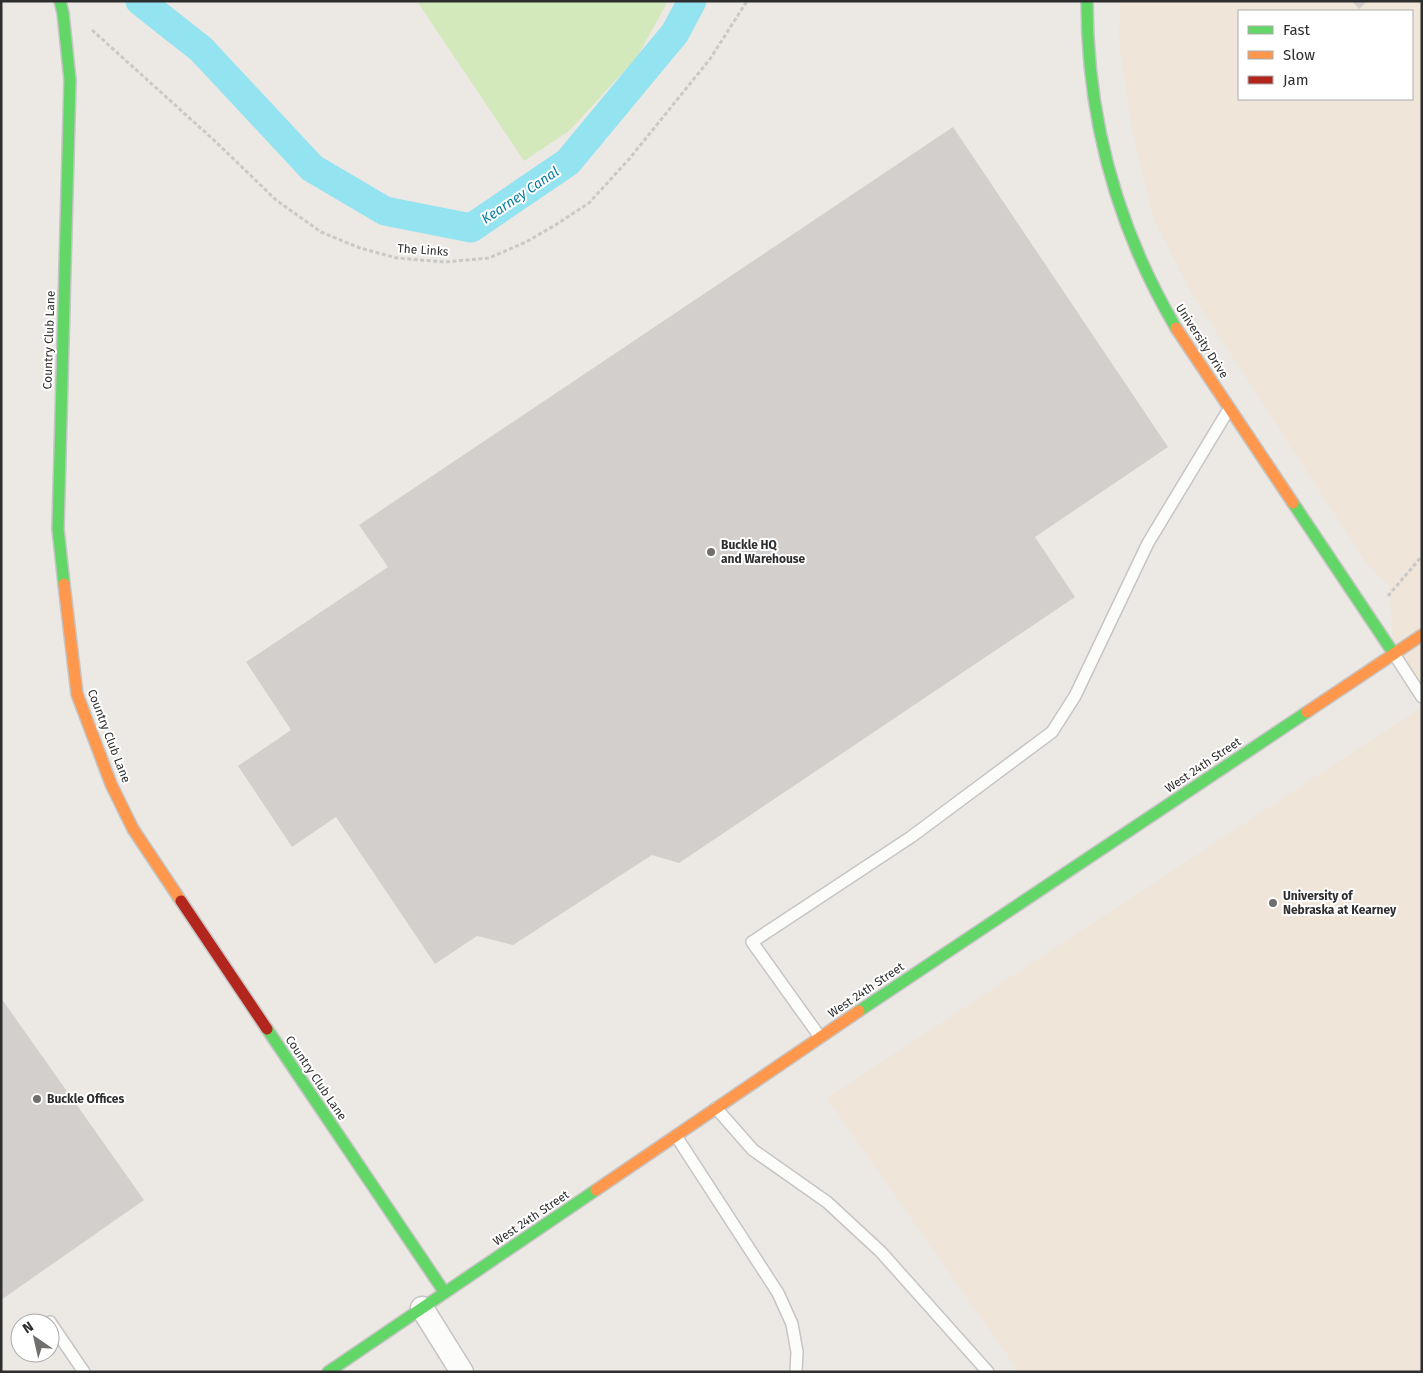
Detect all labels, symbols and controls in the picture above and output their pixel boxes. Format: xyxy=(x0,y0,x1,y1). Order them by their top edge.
legend xyxy=(1238,10,1413,100)
text: Fast xyxy=(1283,21,1310,39)
text: Slow xyxy=(1283,46,1315,64)
text: Jam xyxy=(1283,71,1309,89)
water label: Kearney Canal xyxy=(478,163,562,228)
street label: The Links xyxy=(397,241,449,259)
street label: Country Club Lane xyxy=(40,290,58,390)
street label: University Drive xyxy=(1173,301,1231,381)
place label: Buckle HQ and Warehouse xyxy=(721,538,806,566)
marker: Buckle HQ and Warehouse xyxy=(705,546,717,558)
street label: Country Club Lane xyxy=(85,687,133,785)
street label: West 24th Street xyxy=(1162,734,1244,796)
place label: University of Nebraska at Kearney xyxy=(1283,889,1397,917)
marker: University of Nebraska at Kearney xyxy=(1267,897,1279,909)
street label: West 24th Street xyxy=(825,959,907,1021)
street label: Country Club Lane xyxy=(283,1033,349,1123)
place label: Buckle Offices xyxy=(47,1092,124,1106)
marker: Buckle Offices xyxy=(31,1093,43,1105)
street label: West 24th Street xyxy=(490,1187,572,1249)
north arrow xyxy=(10,1313,60,1363)
text: N xyxy=(19,1318,37,1337)

